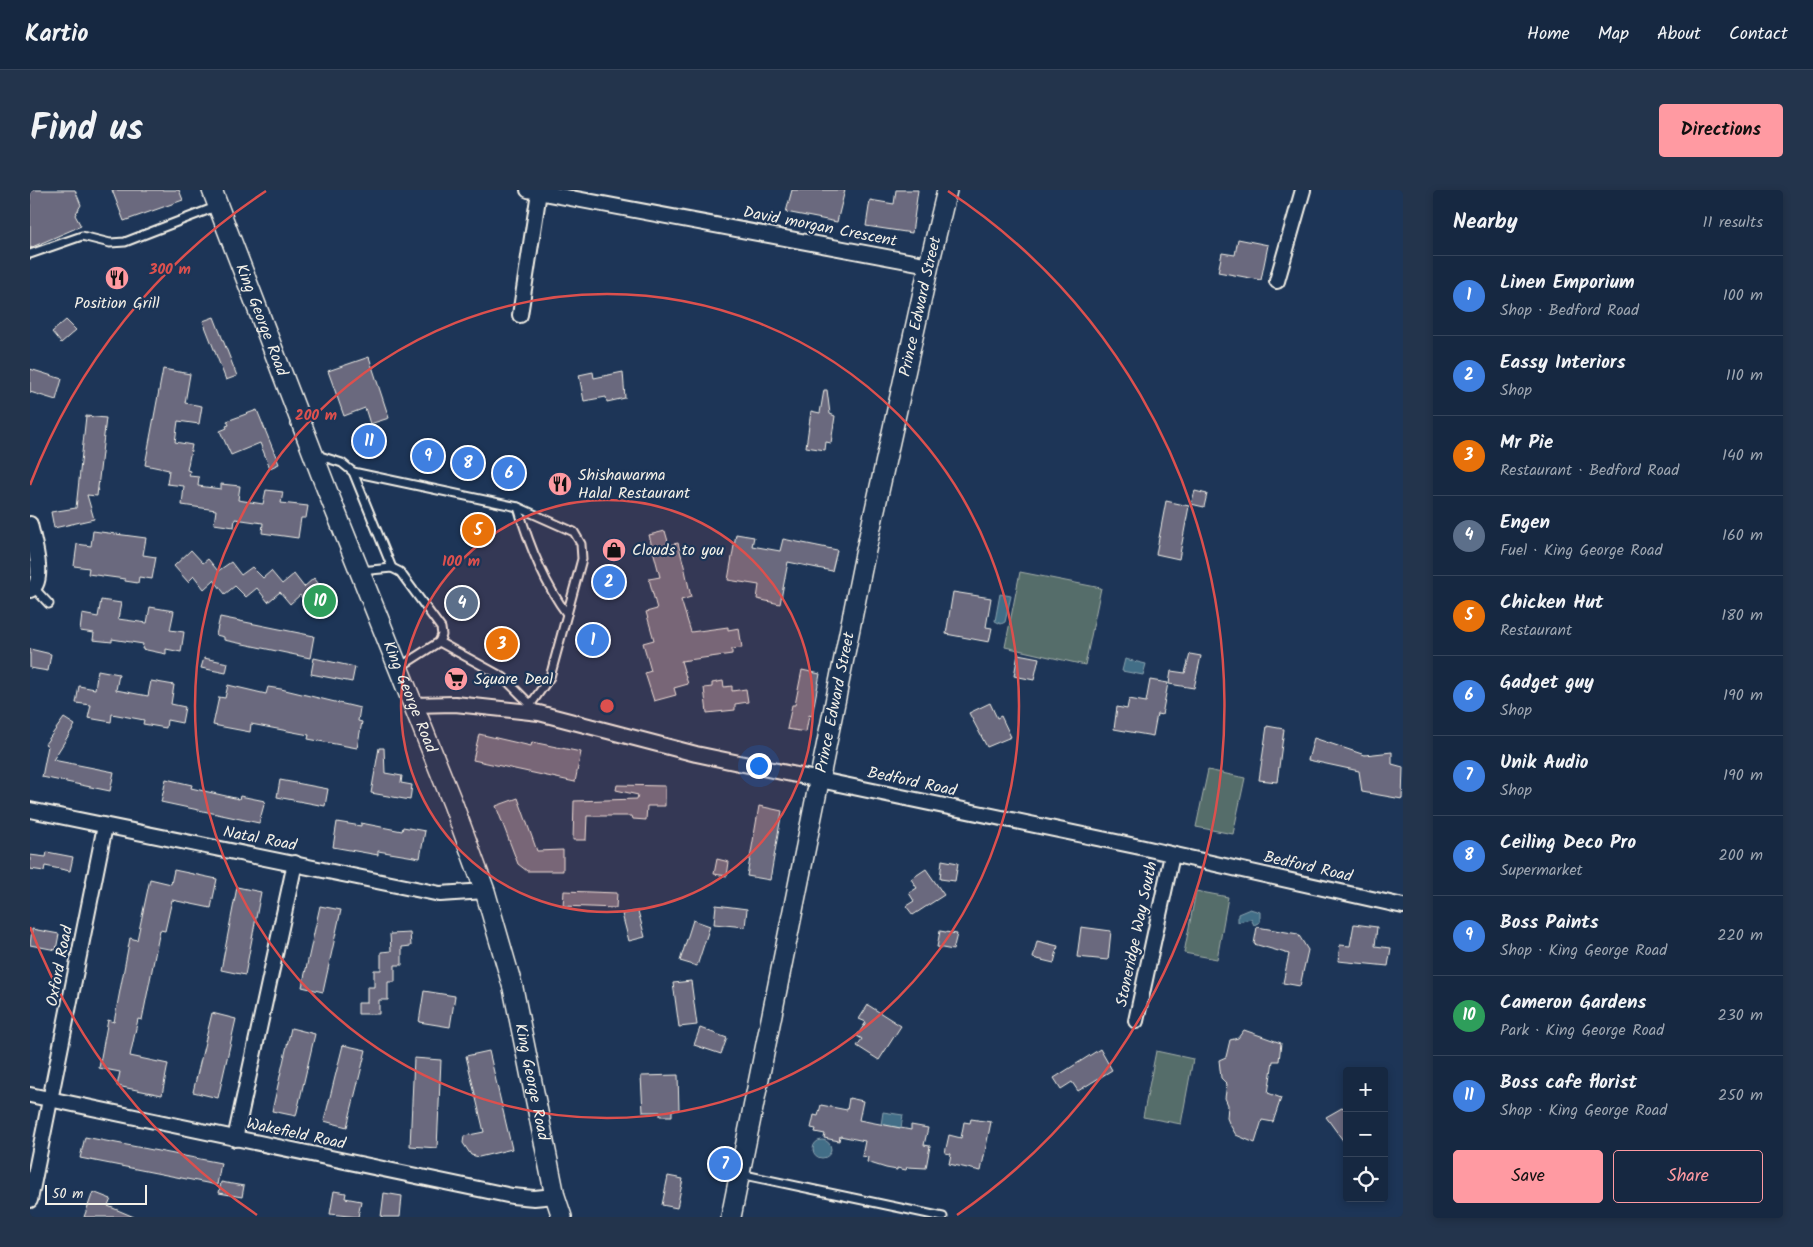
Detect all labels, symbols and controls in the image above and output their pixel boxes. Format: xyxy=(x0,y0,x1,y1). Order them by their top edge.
text: Kartio xyxy=(25,15,88,54)
text: Home xyxy=(1527,20,1570,49)
text: Map xyxy=(1598,20,1629,49)
text: About xyxy=(1657,20,1701,49)
text: Contact xyxy=(1729,20,1788,49)
text: Find us xyxy=(30,102,143,158)
button: Directions xyxy=(1659,104,1783,157)
street label: David morgan Crescent xyxy=(741,200,900,254)
text: Nearby xyxy=(1453,206,1518,239)
text: 11 results xyxy=(1703,210,1763,235)
street label: Prince Edward Street xyxy=(892,233,948,379)
text: 300 m xyxy=(148,258,191,282)
street label: King George Road xyxy=(229,260,295,381)
restaurant icon: Position Grill xyxy=(104,265,130,291)
text: Linen Emporium xyxy=(1500,268,1634,298)
text: 1 xyxy=(1467,283,1471,308)
text: 100 m xyxy=(1723,283,1763,308)
place label: Position Grill xyxy=(74,291,160,316)
text: Shop · Bedford Road xyxy=(1500,298,1639,323)
text: Eassy Interiors xyxy=(1500,348,1626,378)
text: 2 xyxy=(1464,363,1474,388)
text: 110 m xyxy=(1726,363,1763,388)
text: Shop xyxy=(1500,378,1532,403)
text: 200 m xyxy=(295,404,337,428)
pin: 11 xyxy=(353,422,385,460)
text: Mr Pie xyxy=(1500,428,1553,458)
pin: 9 xyxy=(412,437,444,475)
text: 3 xyxy=(1465,443,1473,468)
text: 140 m xyxy=(1722,443,1763,468)
pin: 8 xyxy=(452,444,484,482)
pin: 6 xyxy=(493,454,525,492)
text: Restaurant · Bedford Road xyxy=(1500,458,1679,483)
place label: Shishawarma Halal Restaurant xyxy=(578,463,691,506)
restaurant icon: Shishawarma Halal Restaurant xyxy=(547,471,573,497)
text: Engen xyxy=(1500,508,1550,538)
pin: 5 xyxy=(462,511,494,549)
text: 4 xyxy=(1465,523,1473,548)
text: 160 m xyxy=(1722,523,1763,548)
shop icon: Clouds to you xyxy=(601,537,627,563)
place label: Clouds to you xyxy=(632,538,724,563)
text: Fuel · King George Road xyxy=(1500,538,1662,563)
text: 100 m xyxy=(442,550,480,574)
pin: 2 xyxy=(593,563,625,601)
pin: 10 xyxy=(304,582,336,620)
pin: 4 xyxy=(446,584,478,622)
text: Chicken Hut xyxy=(1500,588,1603,618)
text: 5 xyxy=(1465,603,1473,628)
text: 180 m xyxy=(1721,603,1763,628)
text: Restaurant xyxy=(1500,618,1572,643)
pin: 1 xyxy=(577,621,609,659)
pin: 3 xyxy=(486,625,518,663)
street label: Prince Edward Street xyxy=(809,629,862,775)
street label: King George Road xyxy=(376,637,444,757)
supermarket icon: Square Deal xyxy=(443,666,469,692)
place label: Square Deal xyxy=(474,667,553,692)
text: Gadget guy xyxy=(1500,668,1594,698)
text: 6 xyxy=(1465,683,1473,708)
text: 190 m xyxy=(1723,683,1763,708)
centre of rings xyxy=(598,697,616,715)
text: Shop xyxy=(1500,698,1532,723)
text: Unik Audio xyxy=(1500,748,1589,778)
your location xyxy=(746,753,772,779)
street label: Bedford Road xyxy=(865,760,960,804)
text: 7 xyxy=(1465,763,1473,788)
text: 190 m xyxy=(1723,763,1763,788)
text: Shop xyxy=(1500,778,1532,803)
street label: Natal Road xyxy=(221,820,300,859)
text: Ceiling Deco Pro xyxy=(1500,828,1636,858)
text: 8 xyxy=(1464,843,1474,868)
text: 200 m xyxy=(1719,843,1763,868)
street label: Bedford Road xyxy=(1261,845,1356,890)
text: Supermarket xyxy=(1500,858,1583,883)
street label: Stoneridge Way South xyxy=(1109,859,1165,1009)
text: Boss Paints xyxy=(1500,908,1599,938)
street label: Oxford Road xyxy=(40,923,80,1008)
text: 9 xyxy=(1465,923,1473,948)
text: 220 m xyxy=(1717,923,1763,948)
text: Shop · King George Road xyxy=(1500,938,1667,963)
text: Cameron Gardens xyxy=(1500,988,1646,1018)
text: 10 xyxy=(1462,1003,1476,1028)
text: 230 m xyxy=(1717,1003,1763,1028)
text: Park · King George Road xyxy=(1500,1018,1664,1043)
street label: King George Road xyxy=(508,1021,556,1143)
map controls xyxy=(1343,1067,1388,1202)
button: + xyxy=(1343,1067,1388,1112)
text: Boss cafe florist xyxy=(1500,1068,1637,1098)
text: 11 xyxy=(1464,1083,1474,1108)
text: 250 m xyxy=(1718,1083,1763,1108)
text: Shop · King George Road xyxy=(1500,1098,1667,1123)
street label: Wakefield Road xyxy=(244,1111,349,1157)
button: − xyxy=(1343,1112,1388,1157)
pin: 7 xyxy=(709,1145,741,1183)
button: Save xyxy=(1453,1150,1603,1203)
button: Share xyxy=(1613,1150,1763,1203)
button: locate xyxy=(1343,1157,1388,1202)
scale bar xyxy=(45,1182,148,1205)
text: 50 m xyxy=(52,1183,83,1205)

